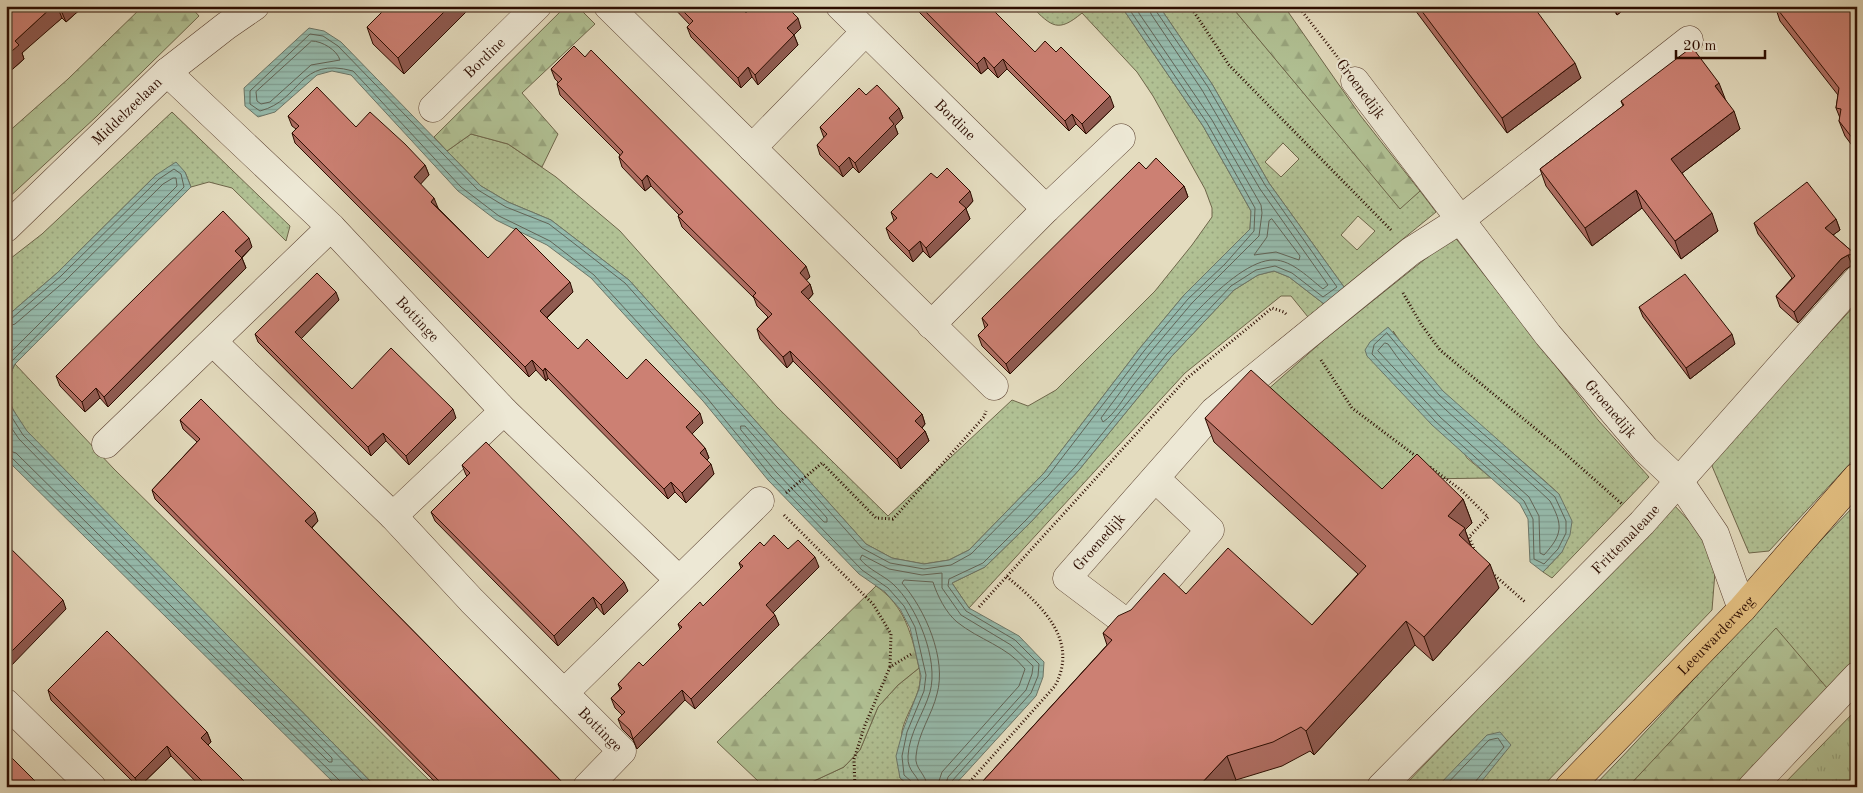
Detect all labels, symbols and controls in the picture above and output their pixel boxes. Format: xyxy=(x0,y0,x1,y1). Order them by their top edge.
scale bar xyxy=(1676,28,1764,60)
street label: Bordine xyxy=(462,35,509,82)
text: 20 m xyxy=(1683,39,1717,54)
street label: Groenedijk xyxy=(1333,57,1387,123)
street label: Middelzeelaan xyxy=(90,75,165,149)
street label: Bordine xyxy=(931,98,978,144)
street label: Bottinge xyxy=(392,295,441,346)
street label: Groenedijk xyxy=(1581,378,1639,442)
street label: Frittemaleane xyxy=(1590,502,1663,578)
street label: Groenedijk xyxy=(1071,511,1129,574)
street label: Leeuwarderweg xyxy=(1676,594,1758,679)
street label: Bottinge xyxy=(574,706,624,755)

